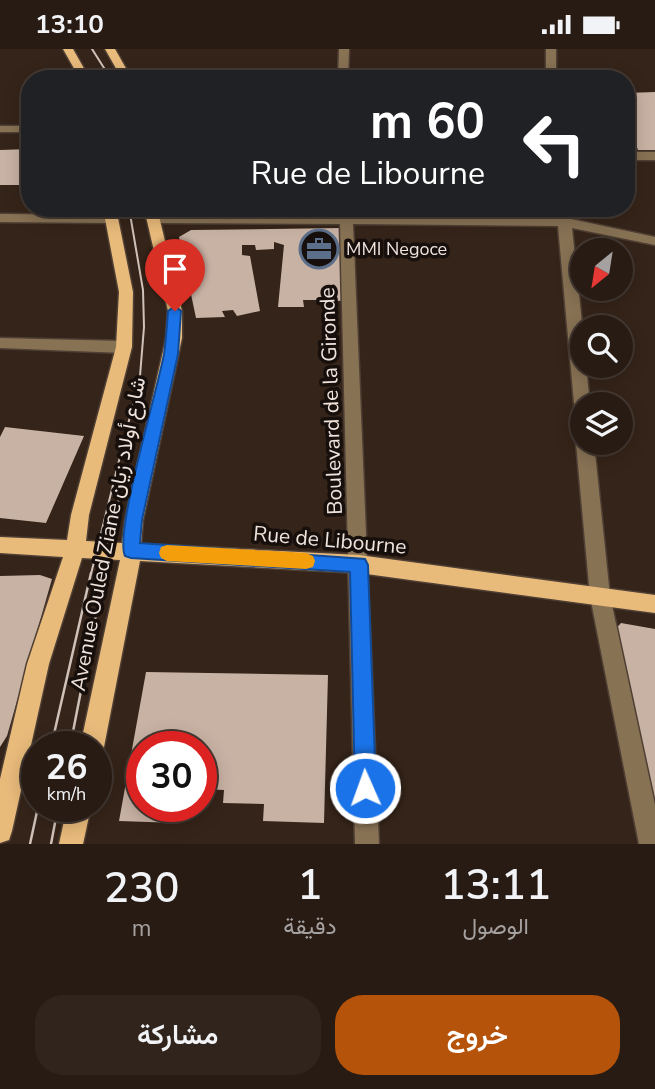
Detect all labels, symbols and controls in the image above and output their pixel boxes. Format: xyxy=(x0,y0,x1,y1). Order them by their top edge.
text: 13:10 xyxy=(35,7,104,42)
text: 60 m xyxy=(370,88,485,155)
icon: left xyxy=(509,98,600,189)
text: Rue de Libourne xyxy=(251,152,485,195)
office icon: MMI Negoce xyxy=(298,228,340,270)
place label: MMI Negoce xyxy=(346,237,447,261)
north arrow xyxy=(570,238,634,301)
map controls xyxy=(570,238,633,455)
pin xyxy=(145,239,205,311)
icon: arrive xyxy=(156,250,194,288)
street label: Boulevard de la Gironde xyxy=(313,287,349,515)
button: search xyxy=(570,315,633,378)
street label: Avenue Ouled Ziane شارع أولاد زيان xyxy=(64,375,152,693)
button: layers xyxy=(570,392,633,455)
street label: Rue de Libourne xyxy=(252,519,408,561)
speed limit sign: 30 xyxy=(126,731,217,822)
text: 26 xyxy=(45,744,88,791)
position arrow xyxy=(328,751,402,825)
text: km/h xyxy=(47,782,86,806)
text: 1 xyxy=(297,857,323,914)
text: 13:11 xyxy=(440,857,551,914)
text: 230 xyxy=(104,860,179,917)
text: دقيقة xyxy=(283,911,337,942)
text: الوصول xyxy=(463,911,529,942)
text: m xyxy=(132,913,152,944)
button: مشاركة xyxy=(35,995,321,1075)
button: خروج xyxy=(335,995,620,1075)

